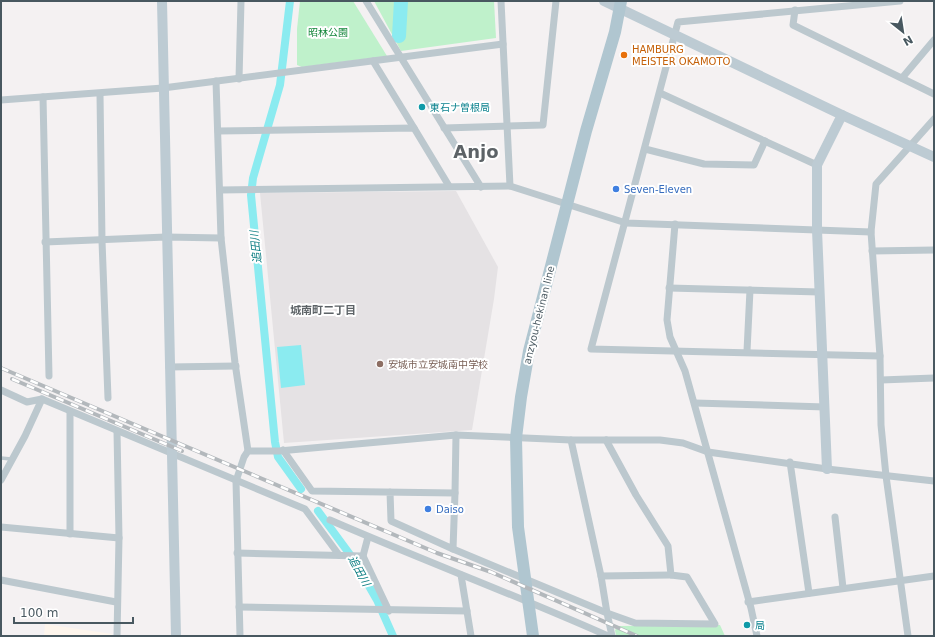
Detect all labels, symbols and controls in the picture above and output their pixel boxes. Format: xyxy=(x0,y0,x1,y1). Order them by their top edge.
north arrow xyxy=(883,12,923,52)
park label: 昭林公園 xyxy=(308,27,348,38)
text: N xyxy=(901,32,915,48)
place label: HAMBURG MEISTER OKAMOTO xyxy=(632,44,730,67)
marker: HAMBURG MEISTER OKAMOTO xyxy=(619,50,629,60)
marker: 東石ナ曽根局 xyxy=(417,102,427,112)
place label: 東石ナ曽根局 xyxy=(430,102,490,113)
district label: Anjo xyxy=(453,141,499,162)
marker: Seven-Eleven xyxy=(611,184,621,194)
place label: Seven-Eleven xyxy=(624,184,692,195)
water label: 追田川 xyxy=(248,229,264,264)
street label: anzyou-hekinan line xyxy=(521,265,557,365)
district label: 城南町二丁目 xyxy=(290,304,356,317)
marker: 安城市立安城南中学校 xyxy=(375,359,385,369)
place label: 安城市立安城南中学校 xyxy=(388,359,488,370)
marker: Daiso xyxy=(423,504,433,514)
place label: Daiso xyxy=(436,504,464,515)
water label: 追田川 xyxy=(345,553,373,589)
scale bar xyxy=(14,599,133,625)
text: 100 m xyxy=(20,606,58,620)
marker: 局 xyxy=(742,620,752,630)
place label: 局 xyxy=(755,620,765,631)

